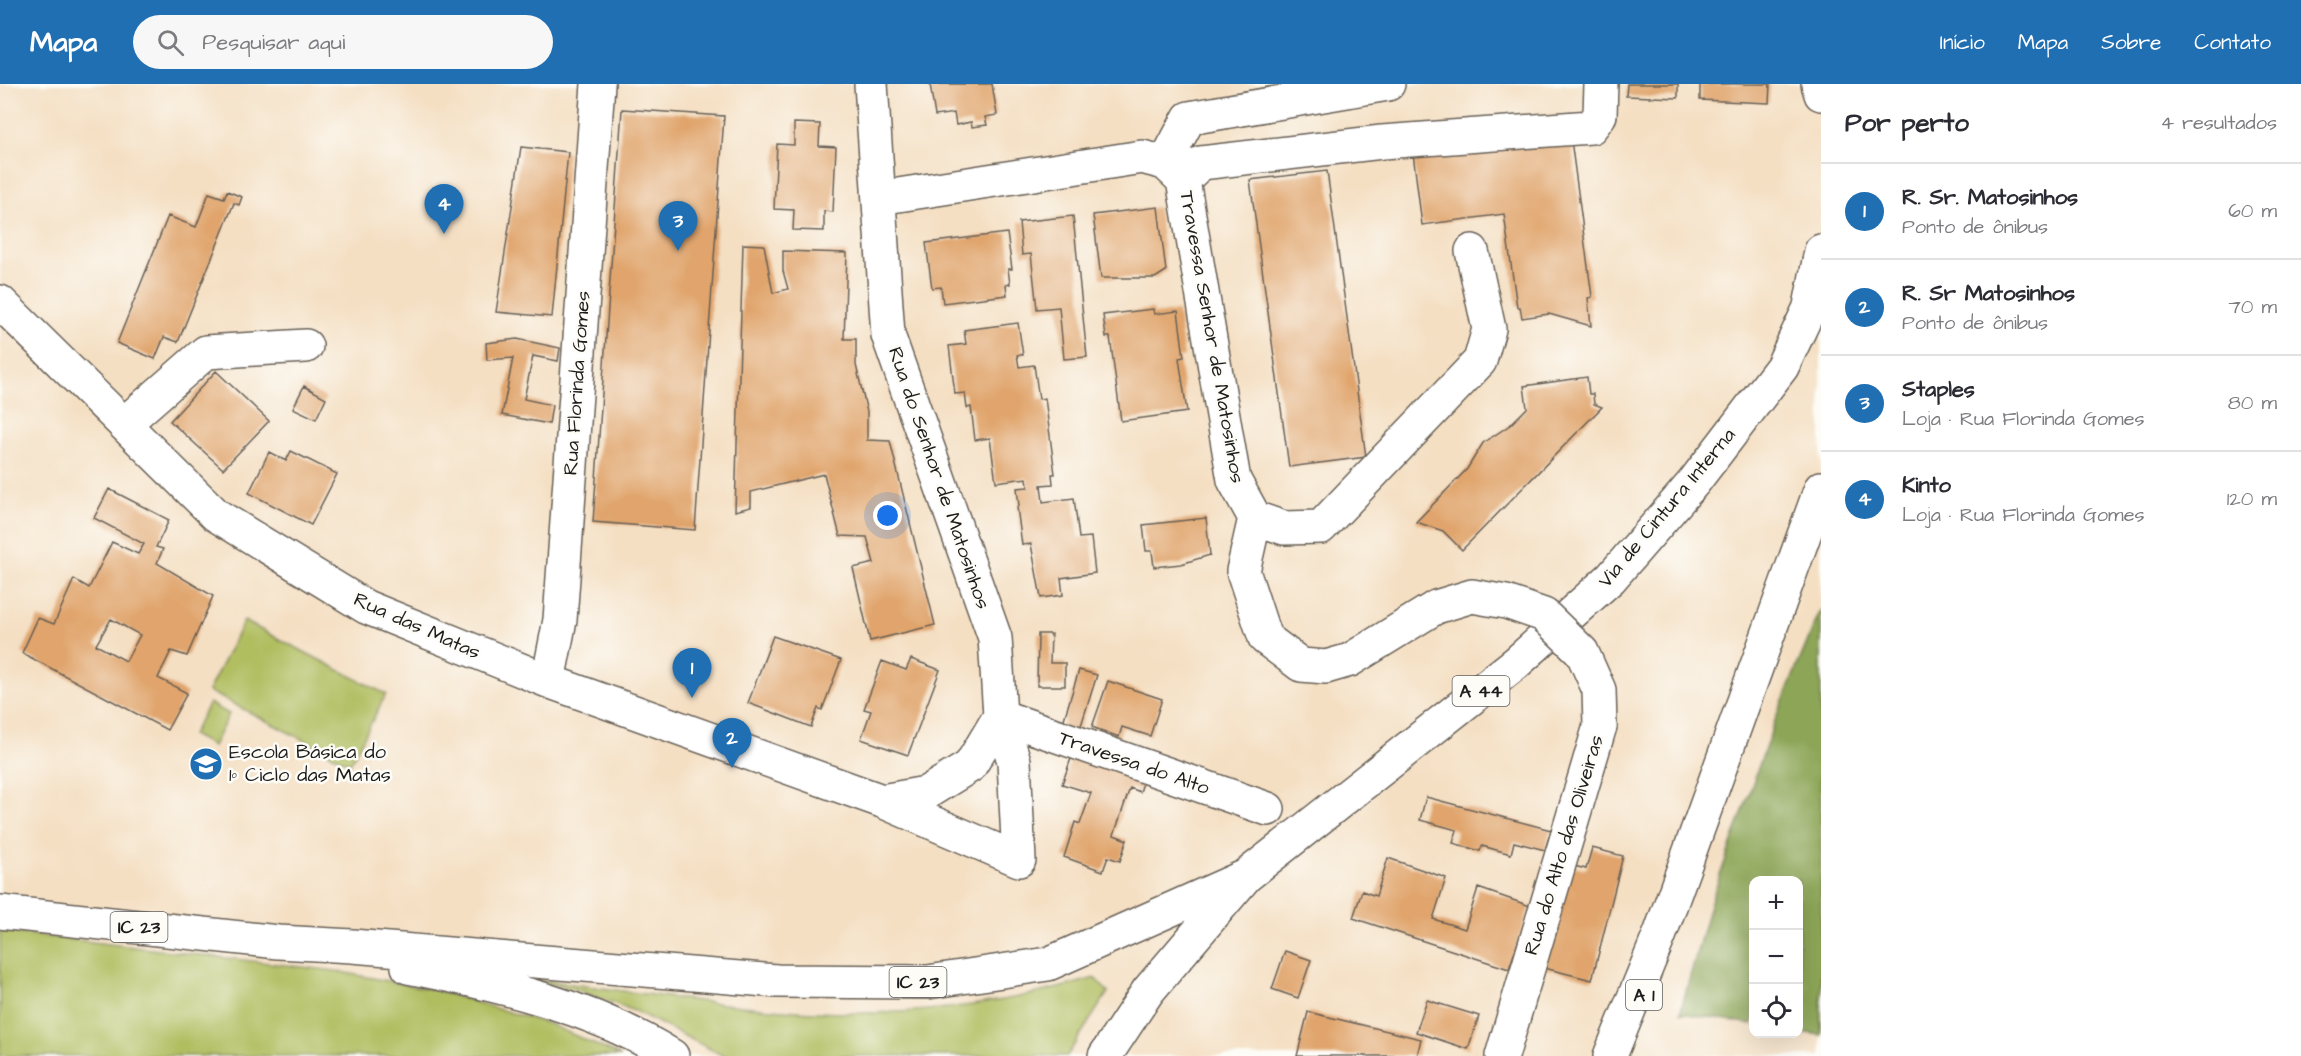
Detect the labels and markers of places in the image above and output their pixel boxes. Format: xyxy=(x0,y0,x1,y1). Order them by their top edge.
pin: 4 xyxy=(424,184,464,234)
pin: 3 xyxy=(658,202,698,251)
pin: 1 xyxy=(672,648,712,698)
pin: 2 xyxy=(712,718,752,768)
place label: Escola Básica do 1º Ciclo das Matas xyxy=(229,738,391,789)
school or university icon: Escola Básica do 1º Ciclo das Matas xyxy=(188,746,224,782)

